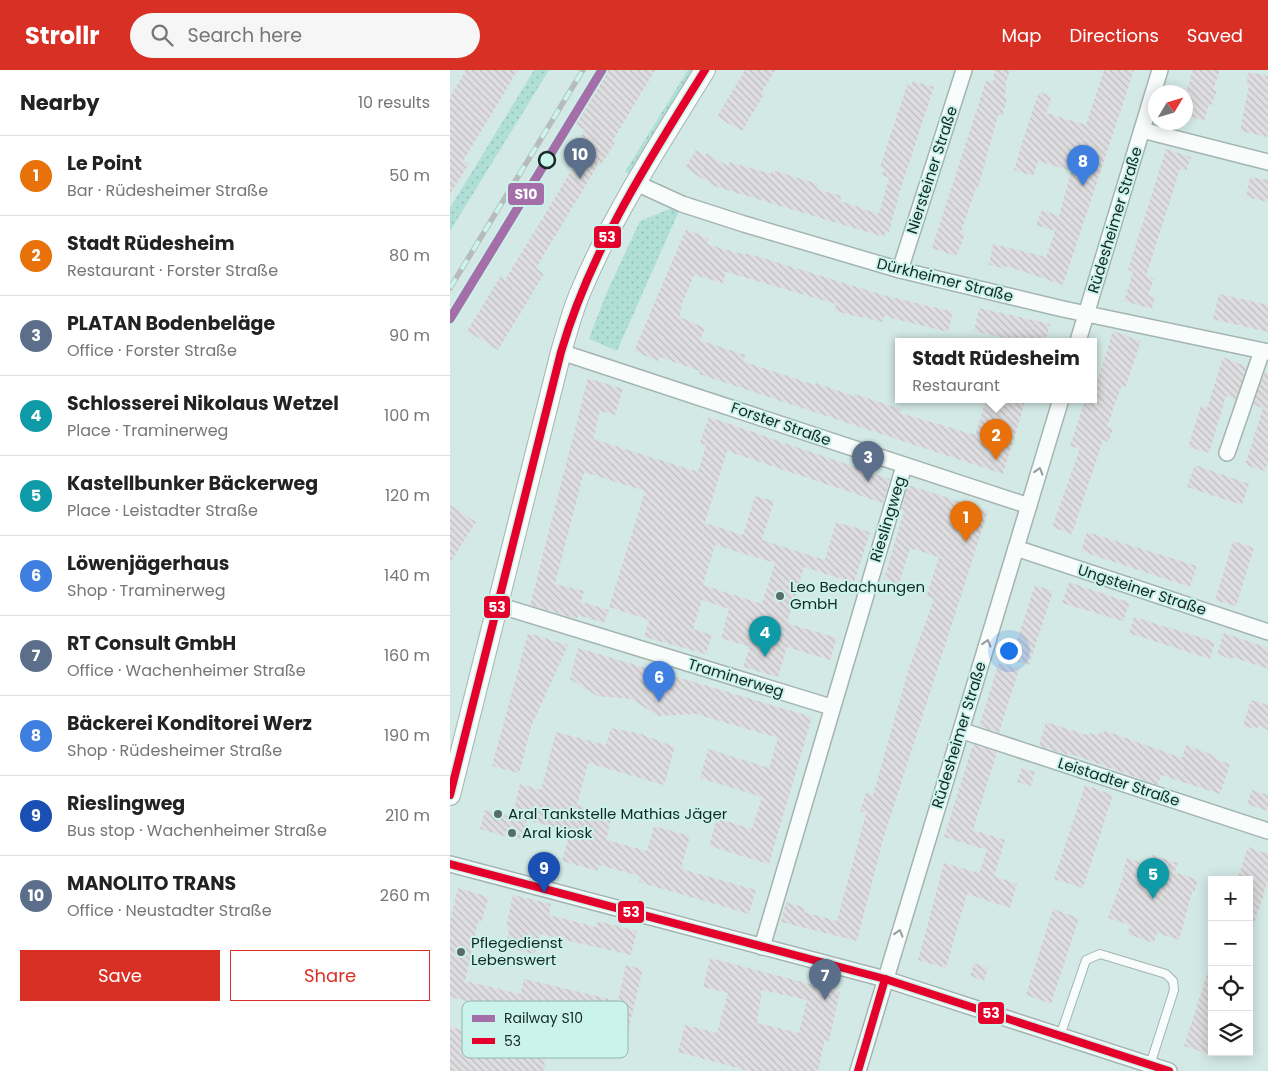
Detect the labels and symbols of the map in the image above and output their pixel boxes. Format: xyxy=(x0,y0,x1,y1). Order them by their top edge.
north arrow xyxy=(1148,85,1193,130)
street label: Niersteiner Straße xyxy=(901,103,962,237)
pin: 10 xyxy=(564,138,596,179)
street label: Rüdesheimer Straße xyxy=(1082,144,1147,296)
pin: 8 xyxy=(1067,145,1099,186)
unlabelled marker xyxy=(538,151,556,169)
line badge: S10 xyxy=(507,182,545,206)
text: S10 xyxy=(514,184,538,204)
line badge: 53 xyxy=(593,225,622,249)
text: 53 xyxy=(598,227,616,247)
street label: Dürkheimer Straße xyxy=(875,252,1016,307)
street label: Forster Straße xyxy=(728,397,834,450)
pin: 2 xyxy=(980,419,1012,460)
pin: 3 xyxy=(852,441,884,482)
one-way arrow xyxy=(1034,467,1044,475)
street label: Rieslingweg xyxy=(864,473,911,564)
pin: 1 xyxy=(950,501,982,542)
street label: Ungsteiner Straße xyxy=(1075,559,1209,620)
place label: Leo Bedachungen GmbH xyxy=(790,576,925,614)
marker: Leo Bedachungen GmbH xyxy=(774,590,786,602)
line badge: 53 xyxy=(483,595,511,619)
text: 53 xyxy=(488,597,506,617)
pin: 4 xyxy=(749,616,781,657)
your location xyxy=(996,638,1022,664)
one-way arrow xyxy=(982,639,992,648)
street label: Traminerweg xyxy=(686,653,787,702)
street label: Rüdesheimer Straße xyxy=(926,659,991,811)
pin: 6 xyxy=(643,661,675,702)
street label: Leistadter Straße xyxy=(1056,752,1183,811)
place label: Aral Tankstelle Mathias Jäger xyxy=(508,803,728,824)
marker: Aral Tankstelle Mathias Jäger xyxy=(492,808,504,820)
place label: Aral kiosk xyxy=(522,822,592,843)
marker: Aral kiosk xyxy=(506,827,518,839)
pin: 9 xyxy=(528,852,560,893)
pin: 5 xyxy=(1137,858,1169,899)
line badge: 53 xyxy=(617,900,645,924)
text: 53 xyxy=(622,902,640,922)
one-way arrow xyxy=(894,929,904,937)
place label: Pflegedienst Lebenswert xyxy=(471,932,563,970)
marker: Pflegedienst Lebenswert xyxy=(455,946,467,958)
pin: 7 xyxy=(809,959,841,1000)
legend xyxy=(462,1001,628,1058)
line badge: 53 xyxy=(977,1001,1005,1025)
text: 53 xyxy=(982,1003,1000,1023)
text: Railway S10 xyxy=(504,1008,583,1028)
text: 53 xyxy=(504,1031,521,1051)

